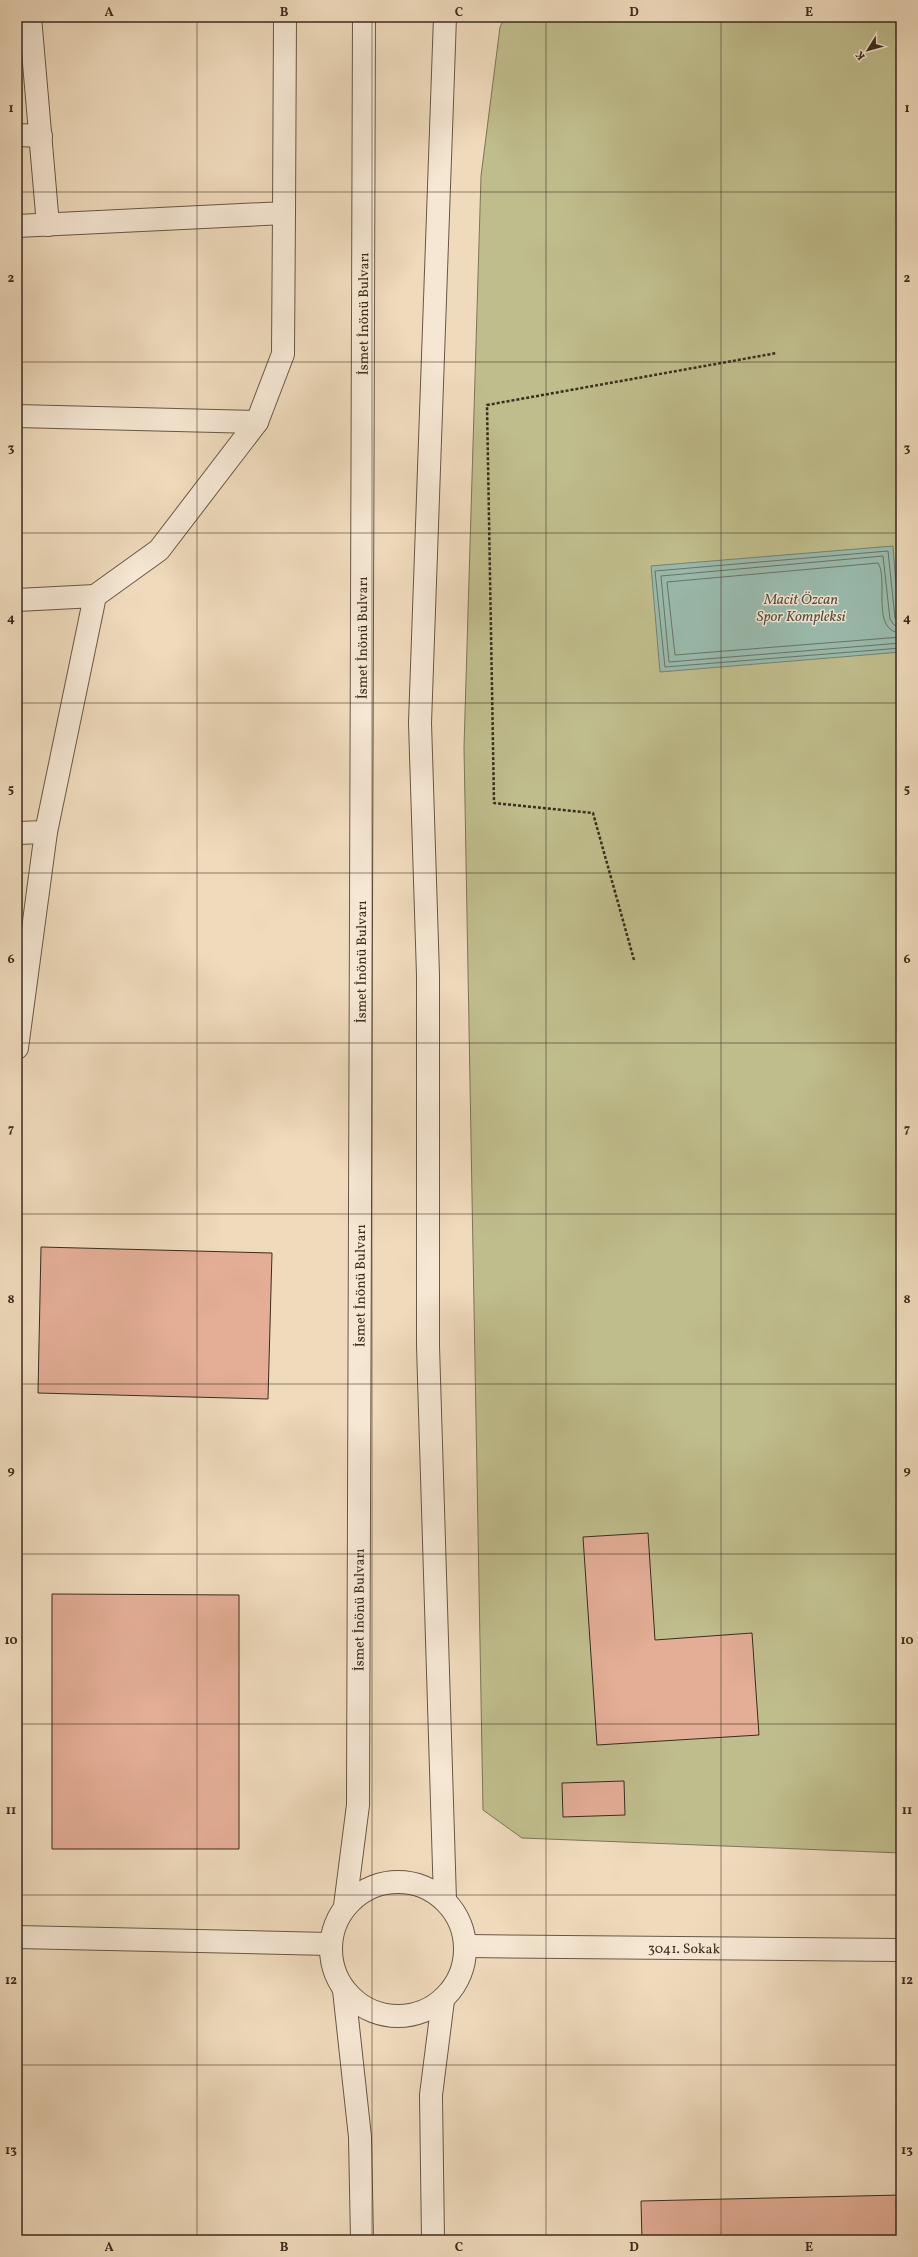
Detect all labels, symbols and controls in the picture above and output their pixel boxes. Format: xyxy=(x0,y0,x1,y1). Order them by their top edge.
text: A xyxy=(104,4,114,22)
text: B xyxy=(280,4,289,22)
text: C xyxy=(455,4,463,22)
text: D xyxy=(629,4,639,22)
text: E xyxy=(805,4,813,22)
north arrow xyxy=(848,30,888,70)
text: K xyxy=(853,47,870,63)
text: 1 xyxy=(8,100,14,118)
text: 1 xyxy=(904,100,910,118)
street label: İsmet İnönü Bulvarı xyxy=(355,252,374,375)
text: 2 xyxy=(8,270,15,288)
text: 2 xyxy=(904,270,911,288)
text: 3 xyxy=(8,440,15,458)
text: 3 xyxy=(904,440,911,458)
street label: İsmet İnönü Bulvarı xyxy=(354,576,373,699)
water label: Macit Özcan Spor Kompleksi xyxy=(757,590,846,628)
text: 4 xyxy=(7,610,15,628)
text: 4 xyxy=(903,610,911,628)
text: 5 xyxy=(8,781,14,799)
text: 5 xyxy=(904,781,910,799)
street label: İsmet İnönü Bulvarı xyxy=(353,900,372,1023)
text: 6 xyxy=(7,951,15,969)
text: 6 xyxy=(903,951,911,969)
text: 7 xyxy=(8,1121,14,1139)
text: 7 xyxy=(904,1121,910,1139)
street label: İsmet İnönü Bulvarı xyxy=(352,1224,371,1347)
text: 8 xyxy=(7,1291,15,1309)
text: 8 xyxy=(903,1291,911,1309)
text: 9 xyxy=(7,1462,15,1480)
text: 9 xyxy=(903,1462,911,1480)
street label: İsmet İnönü Bulvarı xyxy=(350,1548,370,1671)
text: 10 xyxy=(4,1632,18,1650)
text: 10 xyxy=(900,1632,914,1650)
text: 11 xyxy=(6,1802,16,1820)
text: 11 xyxy=(902,1802,912,1820)
street label: 3041. Sokak xyxy=(648,1940,721,1959)
text: 12 xyxy=(5,1972,17,1990)
text: 12 xyxy=(901,1972,913,1990)
text: 13 xyxy=(5,2142,17,2160)
text: 13 xyxy=(901,2142,913,2160)
text: A xyxy=(104,2239,114,2257)
text: B xyxy=(280,2239,289,2257)
text: C xyxy=(455,2239,463,2257)
text: D xyxy=(629,2239,639,2257)
text: E xyxy=(805,2239,813,2257)

